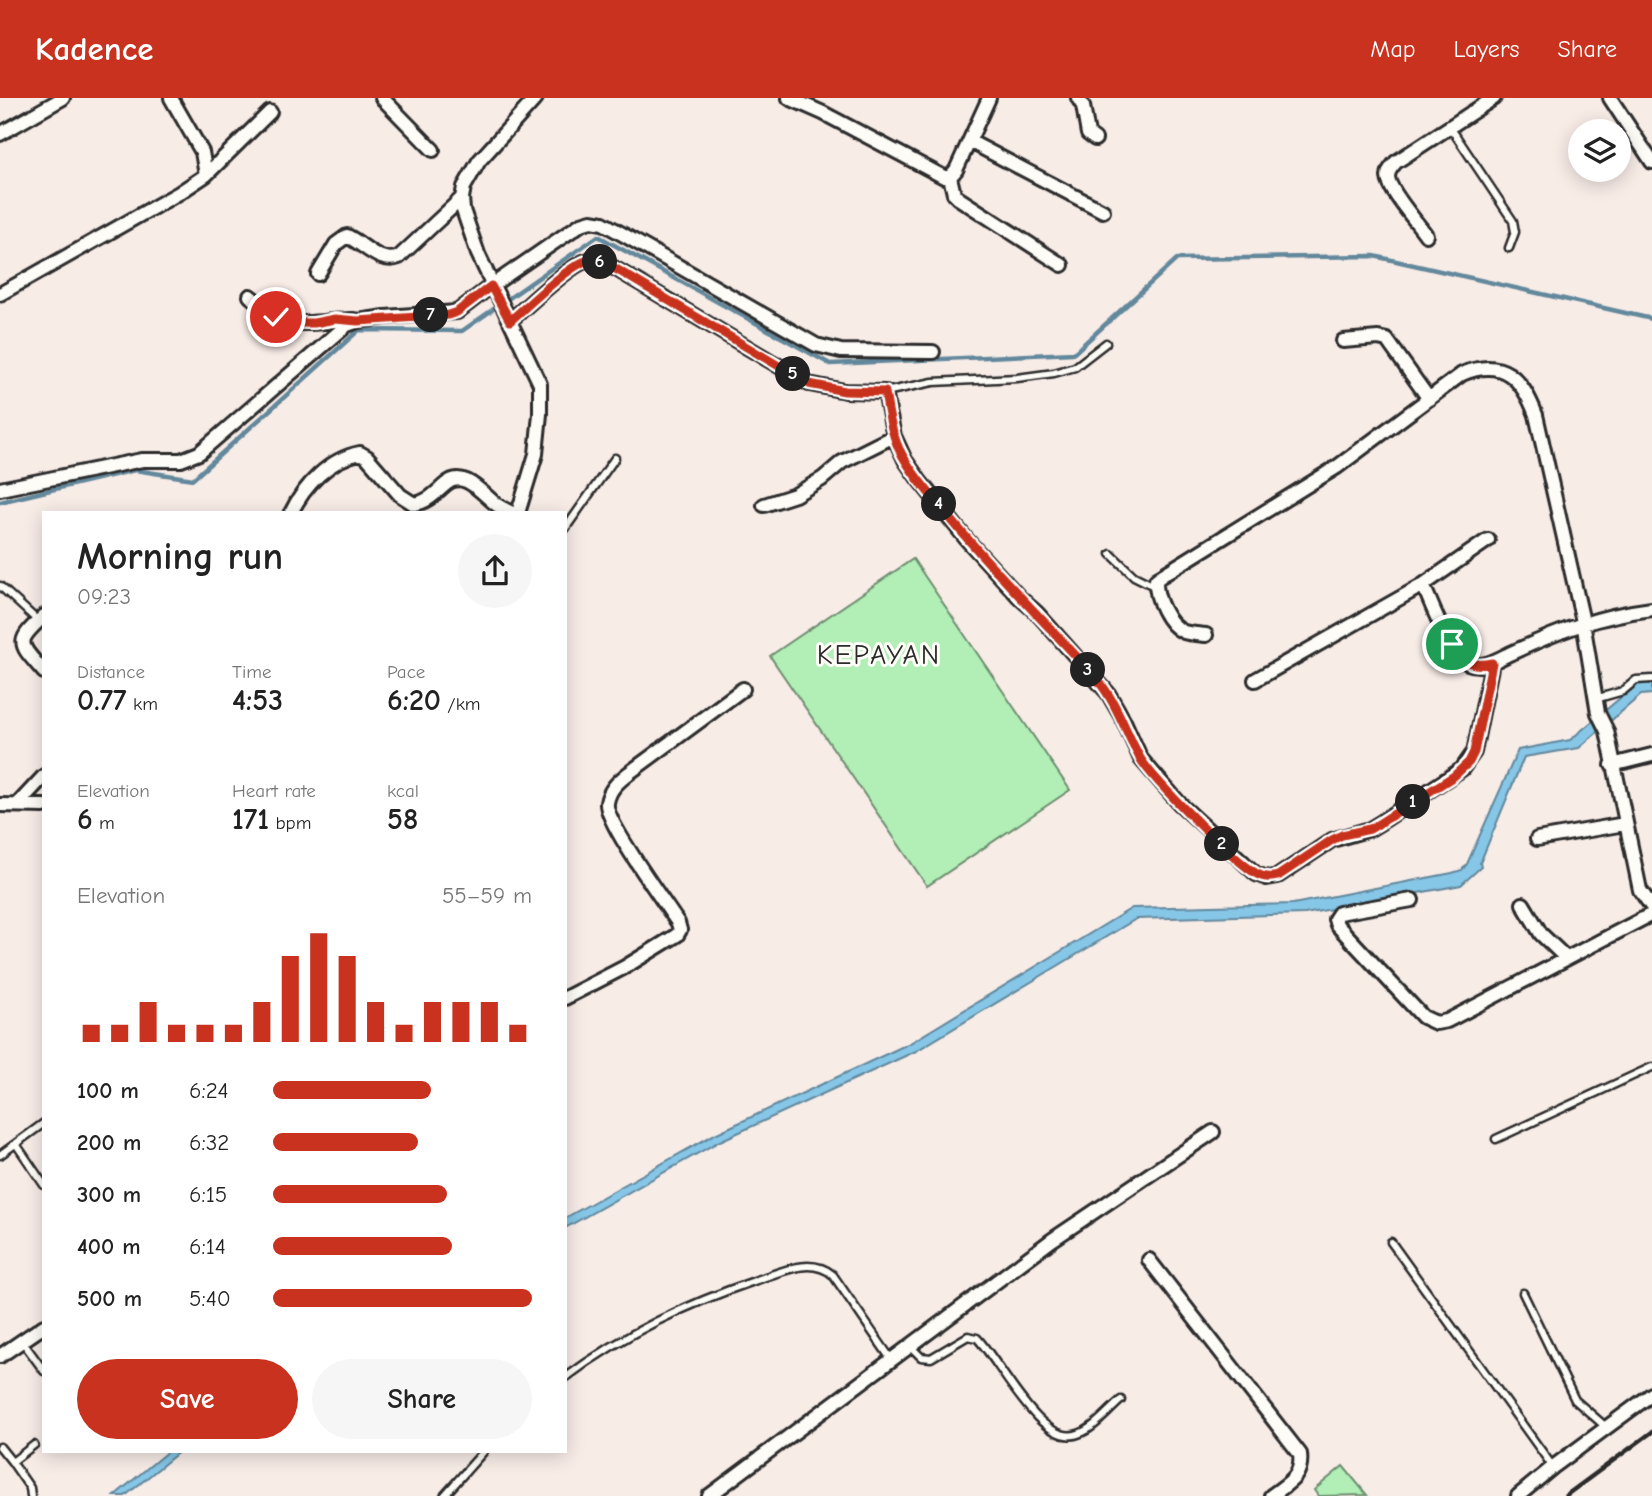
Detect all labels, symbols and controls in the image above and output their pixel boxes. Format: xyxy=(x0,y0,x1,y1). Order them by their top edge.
text: Kadence xyxy=(35,30,153,68)
text: Map xyxy=(1370,35,1416,63)
text: Layers xyxy=(1454,35,1519,63)
text: Share xyxy=(1557,35,1617,63)
map controls xyxy=(1568,119,1631,182)
button: layers xyxy=(1568,119,1631,182)
pin: 6 xyxy=(582,244,618,280)
text: 6 xyxy=(595,250,604,272)
pin xyxy=(246,287,306,347)
icon: check xyxy=(257,298,295,336)
pin: 7 xyxy=(414,298,448,332)
text: 7 xyxy=(426,303,435,325)
pin: 5 xyxy=(776,356,810,392)
text: 5 xyxy=(787,362,798,384)
pin: 4 xyxy=(922,486,956,522)
text: 4 xyxy=(934,492,943,514)
button: share xyxy=(458,534,532,608)
text: Morning run xyxy=(77,535,283,579)
text: 09:23 xyxy=(77,583,131,610)
pin xyxy=(1422,614,1482,674)
icon: arrive xyxy=(1433,625,1471,663)
district label: KEPAYAN xyxy=(817,639,941,671)
pin: 3 xyxy=(1070,652,1106,688)
text: 3 xyxy=(1083,658,1092,680)
text: Distance xyxy=(77,661,145,683)
text: Time xyxy=(232,661,271,683)
text: Pace xyxy=(387,661,425,683)
text: 0.77 xyxy=(77,683,127,718)
text: 4:53 xyxy=(232,683,283,718)
text: 6:20 xyxy=(387,683,441,718)
text: km xyxy=(127,693,158,715)
text: /km xyxy=(441,693,481,715)
text: Elevation xyxy=(77,780,150,802)
text: Heart rate xyxy=(232,780,316,802)
text: kcal xyxy=(387,780,419,802)
pin: 1 xyxy=(1396,784,1430,820)
text: 1 xyxy=(1409,790,1416,812)
text: 6 xyxy=(77,802,93,837)
text: 171 xyxy=(232,802,269,837)
text: 58 xyxy=(387,802,418,837)
text: m xyxy=(93,812,115,834)
text: bpm xyxy=(269,812,311,834)
pin: 2 xyxy=(1204,826,1240,862)
text: 2 xyxy=(1217,832,1226,854)
text: Elevation xyxy=(77,882,165,909)
text: 55–59 m xyxy=(442,882,532,909)
text: 100 m xyxy=(77,1077,139,1104)
text: 6:24 xyxy=(189,1077,229,1104)
text: 200 m xyxy=(77,1129,141,1156)
text: 6:32 xyxy=(189,1129,229,1156)
text: 300 m xyxy=(77,1181,141,1208)
text: 6:15 xyxy=(189,1181,227,1208)
text: 400 m xyxy=(77,1233,141,1260)
text: 6:14 xyxy=(189,1233,226,1260)
text: 500 m xyxy=(77,1285,142,1312)
text: 5:40 xyxy=(189,1285,231,1312)
button: Save xyxy=(77,1359,298,1439)
button: Share xyxy=(312,1359,532,1439)

